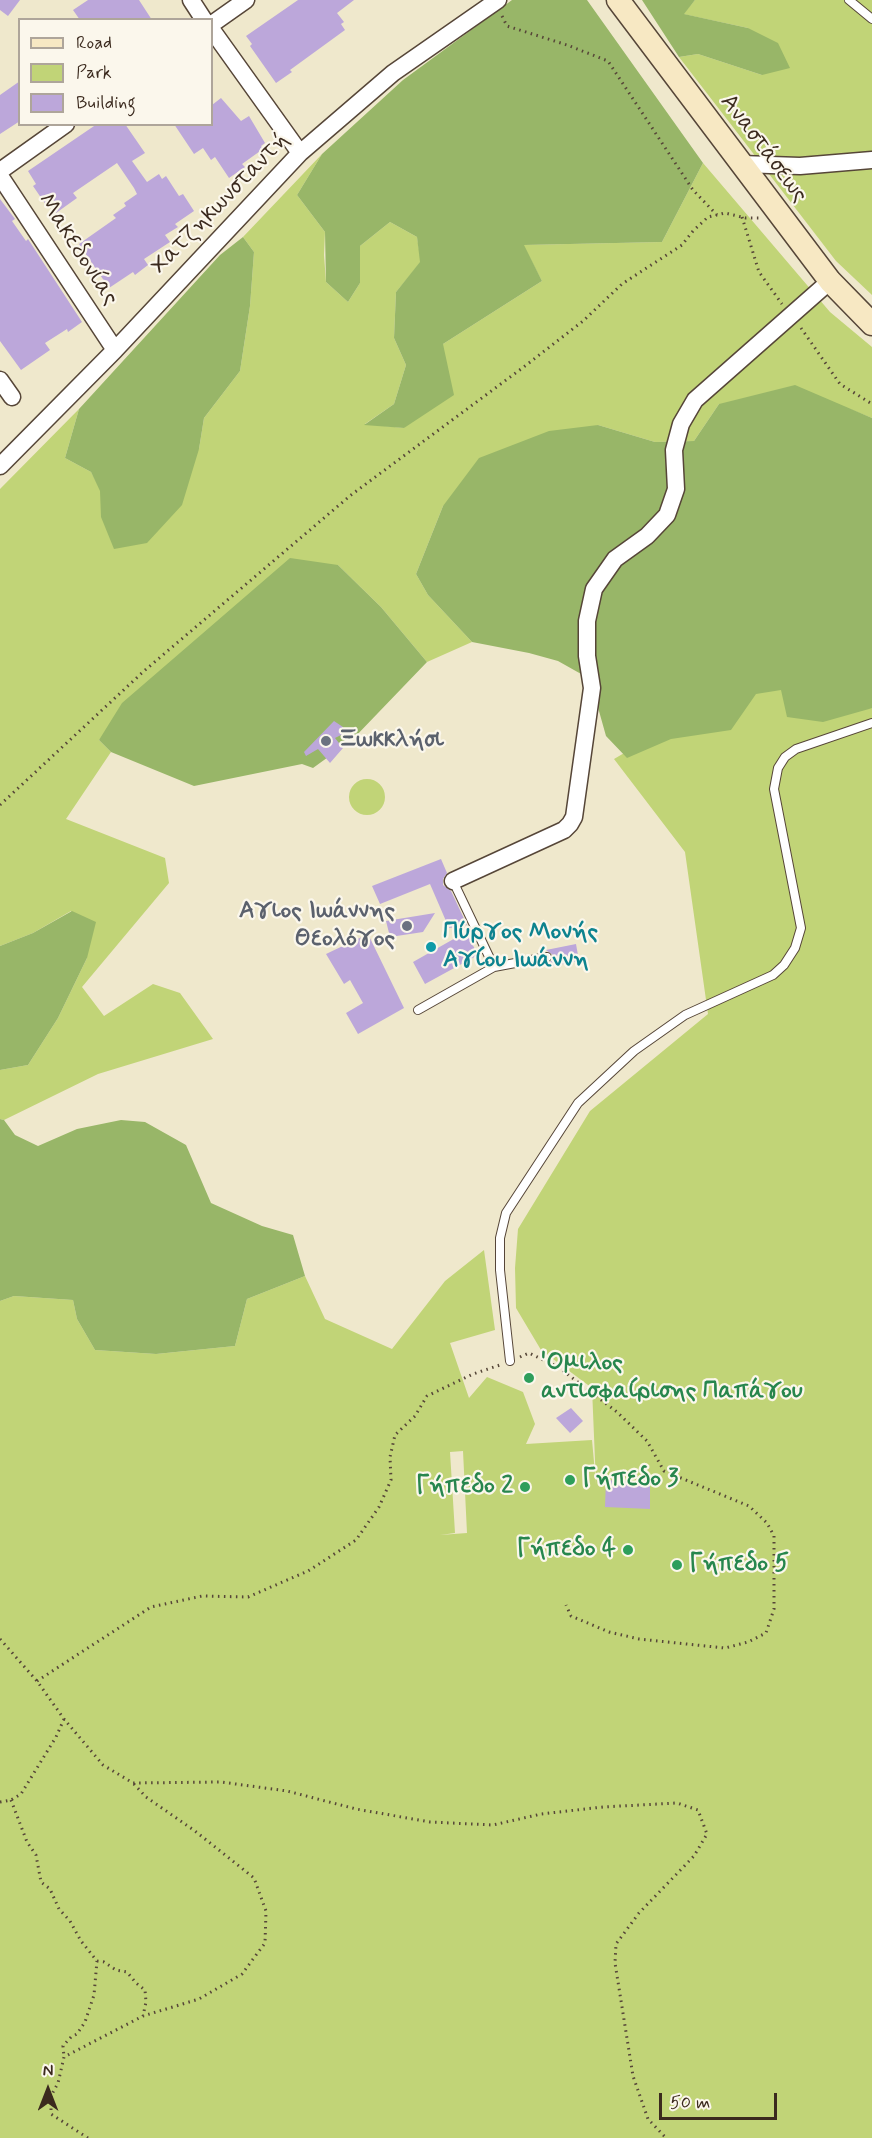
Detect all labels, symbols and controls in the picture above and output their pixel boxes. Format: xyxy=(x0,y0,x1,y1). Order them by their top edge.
legend xyxy=(18,18,213,126)
text: Road xyxy=(76,31,112,55)
text: Park xyxy=(76,61,112,85)
street label: Αναστάσεως xyxy=(713,89,813,209)
text: Building xyxy=(76,91,136,115)
street label: Χατζηκωνσταντή xyxy=(146,127,296,281)
street label: Μακεδονίας xyxy=(30,188,124,312)
place label: Ξωκκλήσι xyxy=(338,727,444,755)
marker: Ξωκκλήσι xyxy=(319,734,333,748)
place label: Αγιος Ιωάννης Θεολόγος xyxy=(239,898,395,954)
marker: Αγιος Ιωάννης Θεολόγος xyxy=(400,919,414,933)
place label: Πύργος Μονής Αγίου Ιωάννη xyxy=(443,919,598,975)
marker: Πύργος Μονής Αγίου Ιωάννη xyxy=(424,940,438,954)
place label: 'Ομιλος αντισφαίρισης Παπάγου xyxy=(541,1350,803,1406)
marker: 'Ομιλος αντισφαίρισης Παπάγου xyxy=(522,1371,536,1385)
place label: Γήπεδο 3 xyxy=(582,1466,678,1494)
place label: Γήπεδο 2 xyxy=(416,1473,513,1501)
marker: Γήπεδο 3 xyxy=(563,1473,577,1487)
marker: Γήπεδο 2 xyxy=(518,1480,532,1494)
place label: Γήπεδο 4 xyxy=(516,1536,616,1564)
marker: Γήπεδο 4 xyxy=(621,1543,635,1557)
place label: Γήπεδο 5 xyxy=(689,1551,789,1579)
marker: Γήπεδο 5 xyxy=(670,1558,684,1572)
north arrow xyxy=(18,2060,78,2120)
text: N xyxy=(43,2061,53,2082)
scale bar xyxy=(662,2081,780,2119)
text: 50 m xyxy=(670,2091,710,2115)

